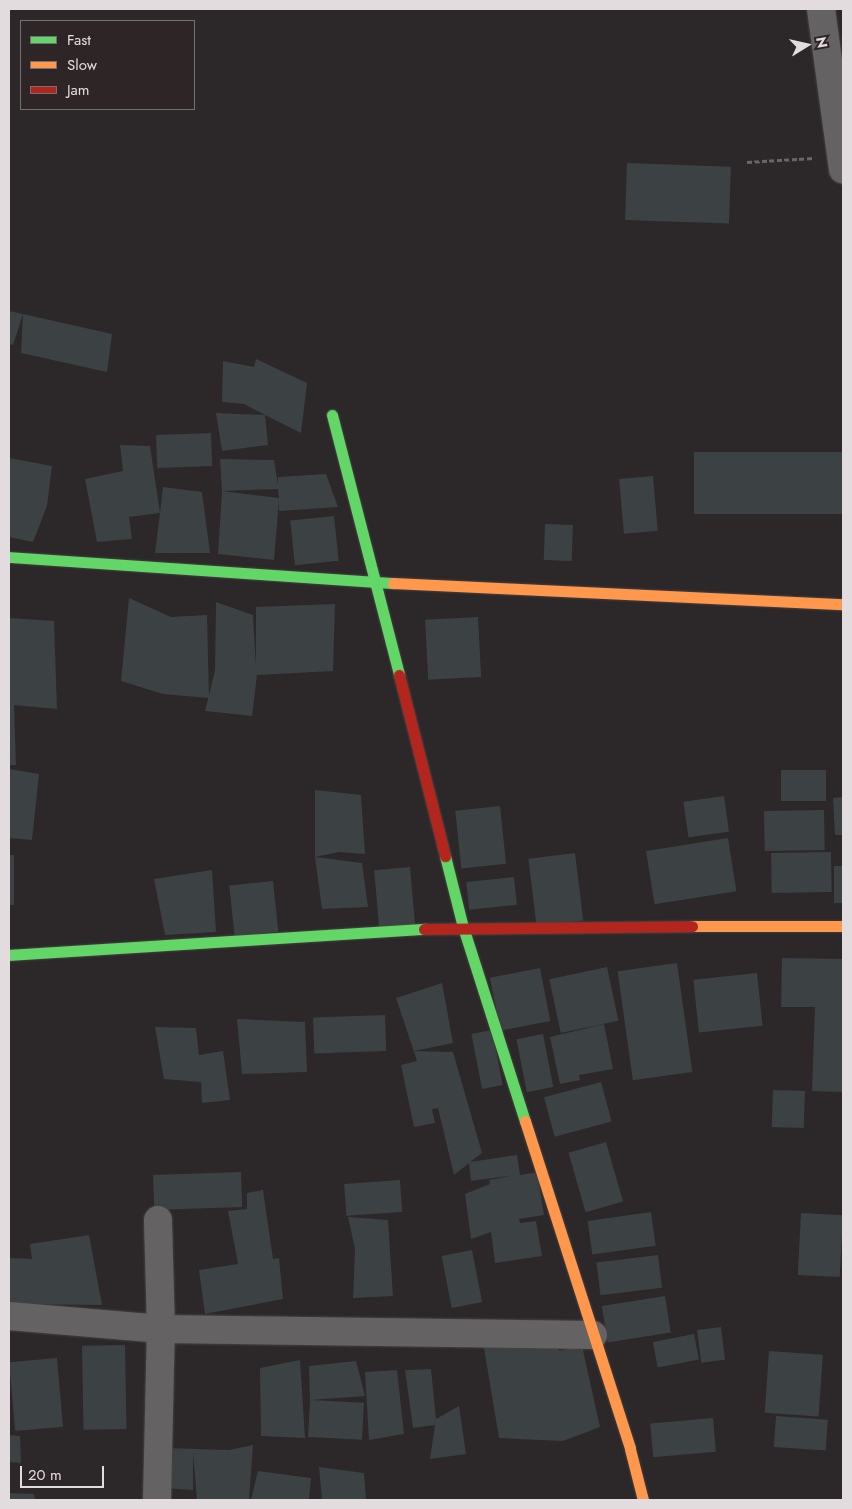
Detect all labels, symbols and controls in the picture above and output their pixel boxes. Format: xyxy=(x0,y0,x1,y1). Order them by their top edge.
legend xyxy=(20,20,195,110)
north arrow xyxy=(782,20,832,70)
text: Fast xyxy=(67,29,91,51)
text: N xyxy=(811,35,833,50)
text: Slow xyxy=(67,54,97,76)
text: Jam xyxy=(67,79,90,101)
scale bar xyxy=(22,1456,106,1488)
text: 20 m xyxy=(28,1464,62,1486)

